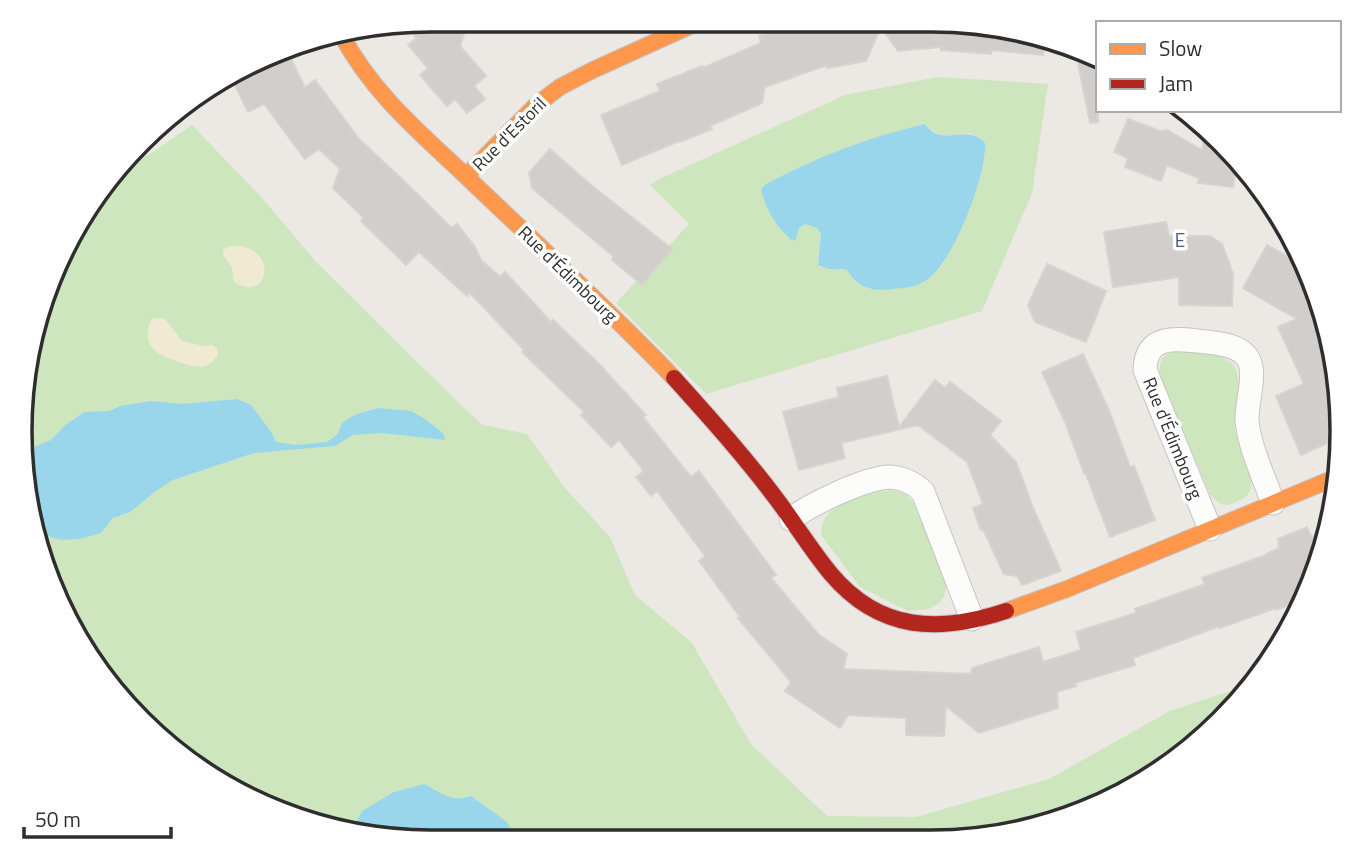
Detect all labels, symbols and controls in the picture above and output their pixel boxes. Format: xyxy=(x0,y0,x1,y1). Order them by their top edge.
legend xyxy=(1096,21,1341,112)
text: Slow xyxy=(1159,32,1202,64)
text: Jam xyxy=(1159,67,1193,99)
street label: Rue d'Estoril xyxy=(466,91,552,177)
street label: Rue d'Édimbourg xyxy=(512,219,624,329)
district label: E xyxy=(1175,225,1187,254)
street label: Rue d'Édimbourg xyxy=(1136,373,1210,503)
scale bar xyxy=(24,796,172,840)
text: 50 m xyxy=(35,803,81,835)

